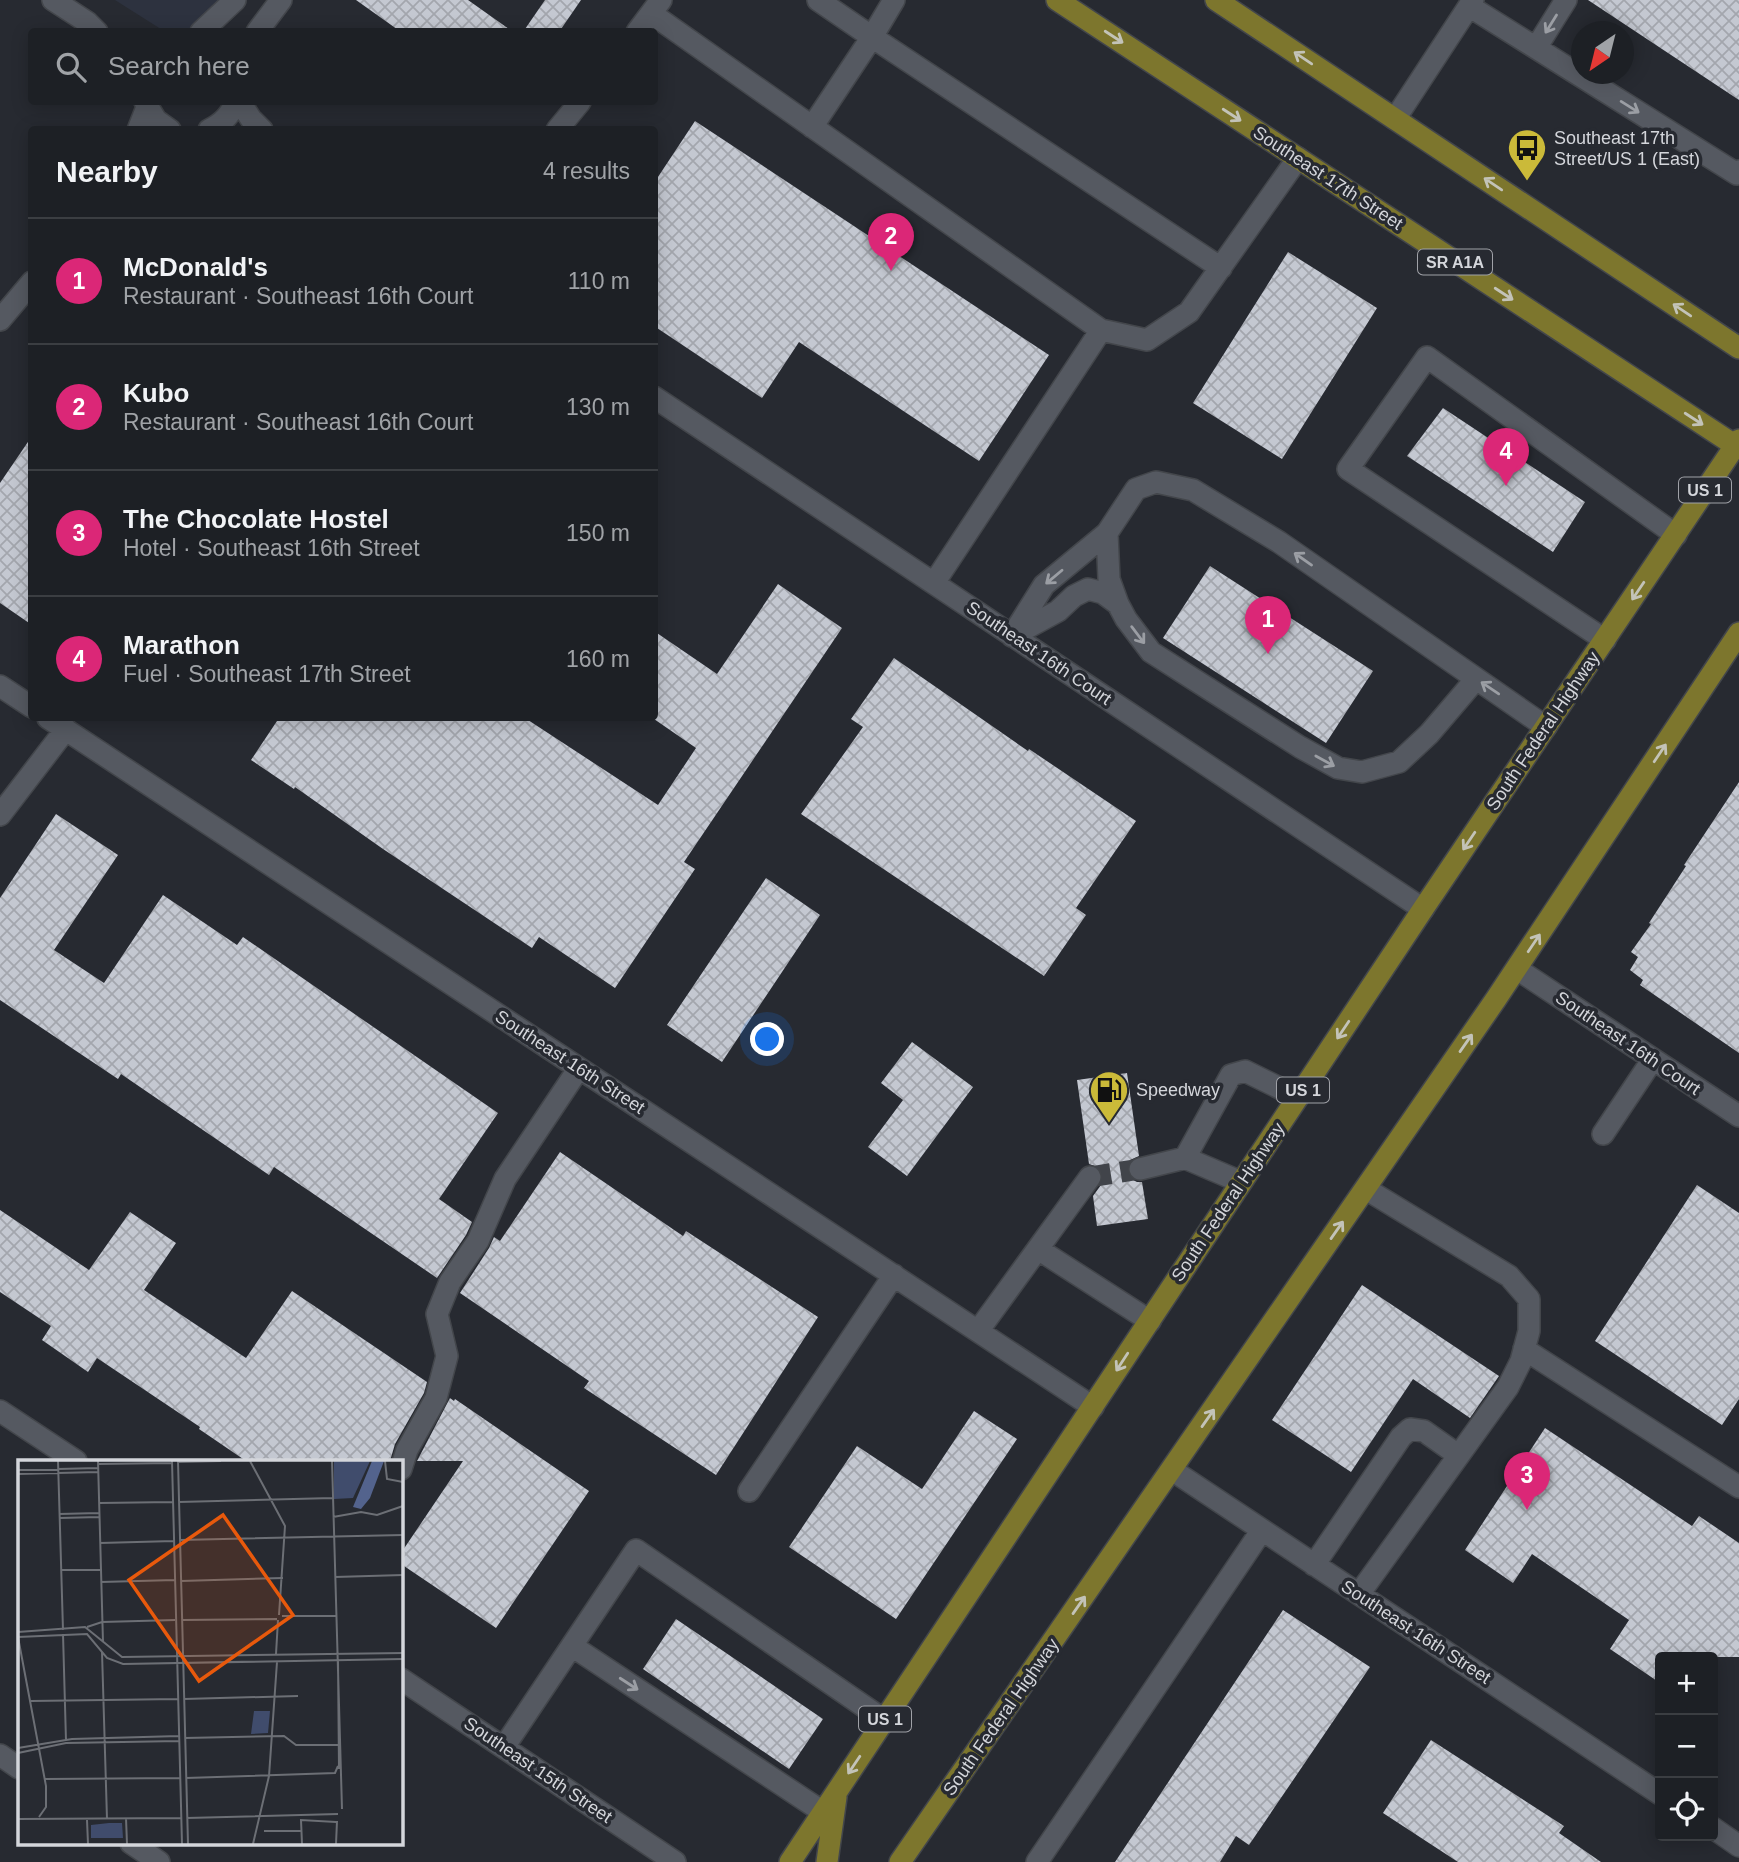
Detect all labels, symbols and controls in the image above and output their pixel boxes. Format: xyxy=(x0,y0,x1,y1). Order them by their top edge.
one-way arrow xyxy=(1543,14,1558,33)
north arrow xyxy=(1571,21,1634,84)
search box xyxy=(28,28,658,105)
one-way arrow xyxy=(1104,31,1124,45)
icon: search xyxy=(52,48,90,86)
text: Search here xyxy=(108,51,250,81)
one-way arrow xyxy=(1294,51,1313,65)
one-way arrow xyxy=(1620,101,1640,115)
one-way arrow xyxy=(1222,108,1242,122)
street label: Southeast 17th Street xyxy=(1250,122,1406,234)
bus stop icon: Southeast 17th Street/US 1 (East) xyxy=(1506,127,1548,182)
place label: Southeast 17th Street/US 1 (East) xyxy=(1554,128,1700,169)
text: Nearby xyxy=(56,155,158,188)
text: 4 results xyxy=(543,158,630,184)
one-way arrow xyxy=(1484,177,1503,191)
pin: 2 xyxy=(868,213,914,271)
road number: SR A1A xyxy=(1418,250,1492,274)
text: McDonald's xyxy=(123,252,268,282)
text: 1 xyxy=(73,268,85,294)
text: 110 m xyxy=(568,268,630,294)
text: Restaurant · Southeast 16th Court xyxy=(123,283,473,309)
one-way arrow xyxy=(1494,287,1513,301)
one-way arrow xyxy=(1673,303,1692,317)
text: Kubo xyxy=(123,378,189,408)
text: 2 xyxy=(73,394,85,420)
text: 130 m xyxy=(566,394,630,420)
text: Restaurant · Southeast 16th Court xyxy=(123,409,473,435)
one-way arrow xyxy=(1684,412,1703,426)
pin: 4 xyxy=(1483,428,1529,486)
road number: US 1 xyxy=(1679,477,1731,503)
text: The Chocolate Hostel xyxy=(123,504,389,534)
text: 3 xyxy=(73,520,85,546)
text: 150 m xyxy=(566,520,630,546)
text: Hotel · Southeast 16th Street xyxy=(123,535,420,561)
one-way arrow xyxy=(1294,552,1313,566)
one-way arrow xyxy=(1045,569,1063,585)
one-way arrow xyxy=(1630,581,1644,601)
pin: 1 xyxy=(1245,596,1291,654)
street label: Southeast 16th Court xyxy=(963,597,1115,709)
one-way arrow xyxy=(1130,625,1145,643)
text: Marathon xyxy=(123,630,240,660)
text: 4 xyxy=(73,646,85,672)
text: 160 m xyxy=(566,646,630,672)
street label: South Federal Highway xyxy=(1482,648,1604,814)
text: Fuel · Southeast 17th Street xyxy=(123,661,411,687)
one-way arrow xyxy=(1481,681,1500,695)
one-way arrow xyxy=(1653,744,1667,763)
one-way arrow xyxy=(1314,755,1335,768)
one-way arrow xyxy=(1462,831,1477,850)
one-way arrow xyxy=(1527,933,1541,953)
street label: Southeast 16th Court xyxy=(1552,987,1704,1099)
street label: Southeast 16th Street xyxy=(492,1006,648,1118)
one-way arrow xyxy=(1336,1020,1350,1039)
your location xyxy=(750,1022,784,1056)
one-way arrow xyxy=(1459,1034,1473,1053)
fuel station icon: Speedway xyxy=(1088,1069,1130,1124)
road number: US 1 xyxy=(1277,1078,1329,1102)
place label: Speedway xyxy=(1136,1080,1220,1100)
street label: South Federal Highway xyxy=(1167,1119,1289,1285)
one-way arrow xyxy=(1330,1221,1344,1240)
one-way arrow xyxy=(1115,1352,1129,1372)
one-way arrow xyxy=(1201,1409,1215,1428)
pin: 3 xyxy=(1504,1452,1550,1510)
inset map xyxy=(18,1460,402,1844)
street label: Southeast 16th Street xyxy=(1338,1576,1494,1688)
one-way arrow xyxy=(1072,1596,1086,1615)
street label: South Federal Highway xyxy=(939,1635,1063,1799)
map controls xyxy=(1655,1652,1718,1841)
button: + xyxy=(1655,1652,1718,1715)
one-way arrow xyxy=(618,1677,638,1691)
road number: US 1 xyxy=(859,1707,911,1732)
street label: Southeast 15th Street xyxy=(460,1713,616,1827)
button: − xyxy=(1655,1715,1718,1778)
one-way arrow xyxy=(847,1755,862,1774)
button: locate xyxy=(1655,1778,1718,1841)

